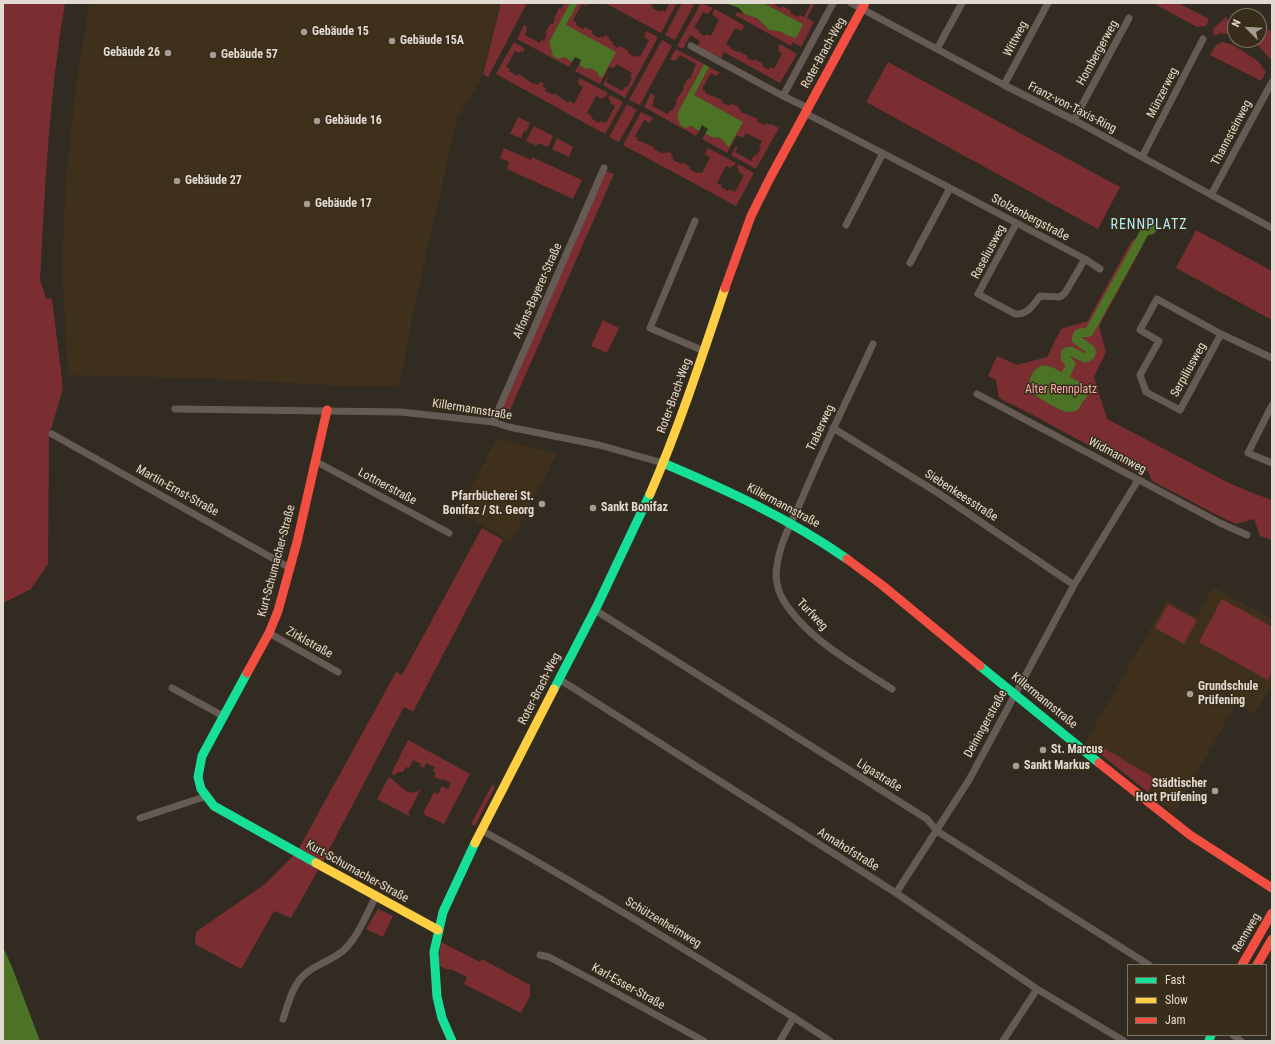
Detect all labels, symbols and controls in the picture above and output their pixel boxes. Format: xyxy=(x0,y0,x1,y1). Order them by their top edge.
north arrow xyxy=(1227,8,1267,48)
street label: Roter-Brach-Weg xyxy=(799,15,849,91)
street label: Hombergerweg xyxy=(1074,18,1122,88)
text: N xyxy=(1229,18,1244,29)
street label: Wittweg xyxy=(1001,19,1031,59)
place label: Gebäude 15 xyxy=(312,25,369,39)
marker: Gebäude 15 xyxy=(299,27,309,37)
place label: Gebäude 15A xyxy=(400,34,464,48)
marker: Gebäude 15A xyxy=(387,36,397,46)
place label: Gebäude 26 xyxy=(103,46,160,60)
marker: Gebäude 26 xyxy=(163,48,173,58)
place label: Gebäude 57 xyxy=(221,48,278,62)
marker: Gebäude 57 xyxy=(208,50,218,60)
street label: Münzerweg xyxy=(1144,65,1182,121)
street label: Franz-von-Taxis-Ring xyxy=(1025,79,1119,137)
street label: Thannsteinweg xyxy=(1209,98,1255,168)
place label: Gebäude 16 xyxy=(325,114,382,128)
marker: Gebäude 16 xyxy=(312,116,322,126)
place label: Gebäude 27 xyxy=(185,174,242,188)
marker: Gebäude 27 xyxy=(172,176,182,186)
street label: Stolzenbergstraße xyxy=(989,191,1071,245)
place label: Gebäude 17 xyxy=(315,197,372,211)
marker: Gebäude 17 xyxy=(302,199,312,209)
district label: RENNPLATZ xyxy=(1110,217,1188,233)
street label: Raseliusweg xyxy=(969,222,1009,282)
street label: Alfons-Bayerer-Straße xyxy=(510,241,566,341)
street label: Serpiliusweg xyxy=(1168,340,1210,400)
street label: Roter-Brach-Weg xyxy=(655,357,695,435)
park label: Alter Rennplatz xyxy=(1025,383,1097,397)
street label: Killermannstraße xyxy=(431,397,513,423)
street label: Traberweg xyxy=(804,402,838,454)
street label: Widmannweg xyxy=(1086,435,1148,477)
street label: Martin-Ernst-Straße xyxy=(133,462,221,520)
street label: Lottnerstraße xyxy=(355,466,419,508)
street label: Siebenkeesstraße xyxy=(922,467,1000,525)
street label: Killermannstraße xyxy=(744,481,822,531)
place label: Pfarrbücherei St. Bonifaz / St. Georg xyxy=(443,490,534,518)
marker: Pfarrbücherei St. Bonifaz / St. Georg xyxy=(537,499,547,509)
place label: Sankt Bonifaz xyxy=(601,501,668,515)
street label: Kurt-Schumacher-Straße xyxy=(255,503,299,619)
marker: Sankt Bonifaz xyxy=(588,503,598,513)
street label: Turfweg xyxy=(793,596,831,634)
street label: Zirklstraße xyxy=(283,624,335,662)
street label: Roter-Brach-Weg xyxy=(516,651,564,727)
street label: Killermannstraße xyxy=(1008,670,1080,732)
place label: Grundschule Prüfening xyxy=(1198,680,1258,708)
street label: Deiningerstraße xyxy=(962,688,1010,760)
marker: Grundschule Prüfening xyxy=(1185,689,1195,699)
place label: St. Marcus xyxy=(1051,743,1103,757)
marker: St. Marcus xyxy=(1038,745,1048,755)
street label: Ligastraße xyxy=(854,757,904,795)
place label: Sankt Markus xyxy=(1024,759,1090,773)
marker: Sankt Markus xyxy=(1011,761,1021,771)
place label: Städtischer Hort Prüfening xyxy=(1136,777,1207,805)
marker: Städtischer Hort Prüfening xyxy=(1210,786,1220,796)
street label: Annahofstraße xyxy=(815,825,881,875)
street label: Kurt-Schumacher-Straße xyxy=(303,838,411,906)
street label: Schützenheimweg xyxy=(622,895,704,951)
street label: Rennweg xyxy=(1230,911,1264,955)
street label: Karl-Esser-Straße xyxy=(589,961,667,1013)
legend xyxy=(1127,964,1267,1036)
text: Fast xyxy=(1165,973,1185,987)
text: Slow xyxy=(1165,993,1188,1007)
text: Jam xyxy=(1165,1013,1186,1027)

